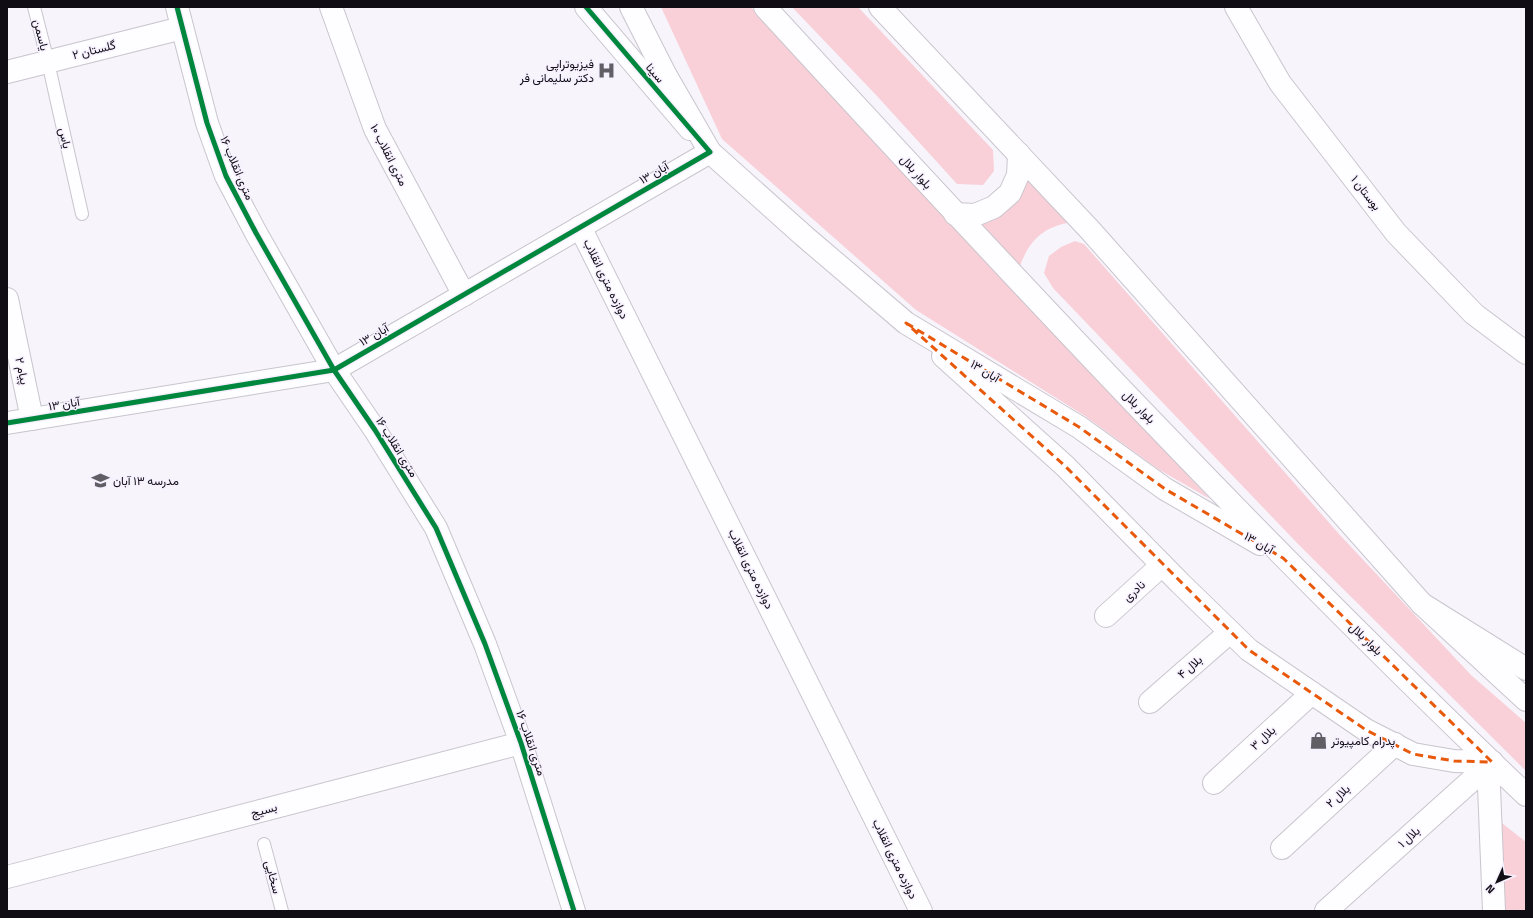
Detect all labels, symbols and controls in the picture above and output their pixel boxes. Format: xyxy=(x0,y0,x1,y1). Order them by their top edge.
street label: یاسمن xyxy=(28,17,55,53)
street label: گلستان ۲ xyxy=(70,35,118,64)
place label: فیزیوتراپی دکتر سلیمانی فر xyxy=(519,54,594,87)
street label: سینا xyxy=(641,59,669,87)
hospital icon: فیزیوتراپی دکتر سلیمانی فر xyxy=(597,61,617,81)
street label: ۱۰ متری انقلاب xyxy=(366,120,413,189)
street label: یاس xyxy=(54,125,77,151)
street label: ۱۶ متری انقلاب xyxy=(215,133,260,203)
street label: بلوار بلال xyxy=(896,150,937,193)
street label: ۱۳ آبان xyxy=(635,156,673,189)
street label: بوستان ۱ xyxy=(1346,171,1386,214)
street label: دوازده متری انقلاب xyxy=(579,235,634,322)
street label: ۱۳ آبان xyxy=(355,318,393,351)
street label: ۱۳ آبان xyxy=(967,354,1005,387)
street label: پیام ۲ xyxy=(10,355,35,386)
street label: بلوار بلال xyxy=(1118,385,1160,428)
street label: ۱۳ آبان xyxy=(47,391,82,415)
street label: ۱۶ متری انقلاب xyxy=(371,413,424,481)
school or university icon: مدرسه ۱۳ آبان xyxy=(90,471,110,491)
place label: مدرسه ۱۳ آبان xyxy=(113,471,179,490)
street label: دوازده متری انقلاب xyxy=(724,525,779,612)
street label: ۱۳ آبان xyxy=(1241,526,1279,559)
street label: نادری xyxy=(1118,575,1149,606)
street label: بلوار بلال xyxy=(1345,618,1388,660)
street label: بلال ۴ xyxy=(1173,650,1206,683)
street label: ۱۶ متری انقلاب xyxy=(511,707,552,778)
street label: بلال ۳ xyxy=(1246,721,1280,754)
shop icon: پدرام کامپیوتر xyxy=(1308,731,1328,751)
place label: پدرام کامپیوتر xyxy=(1330,731,1396,750)
street label: بلال ۲ xyxy=(1321,779,1354,812)
street label: بسیج xyxy=(248,797,279,822)
street label: دوازده متری انقلاب xyxy=(868,815,923,902)
street label: بلال ۱ xyxy=(1393,821,1424,852)
street label: سخایی xyxy=(260,858,287,896)
north arrow xyxy=(1477,862,1517,902)
text: N xyxy=(1482,881,1498,897)

